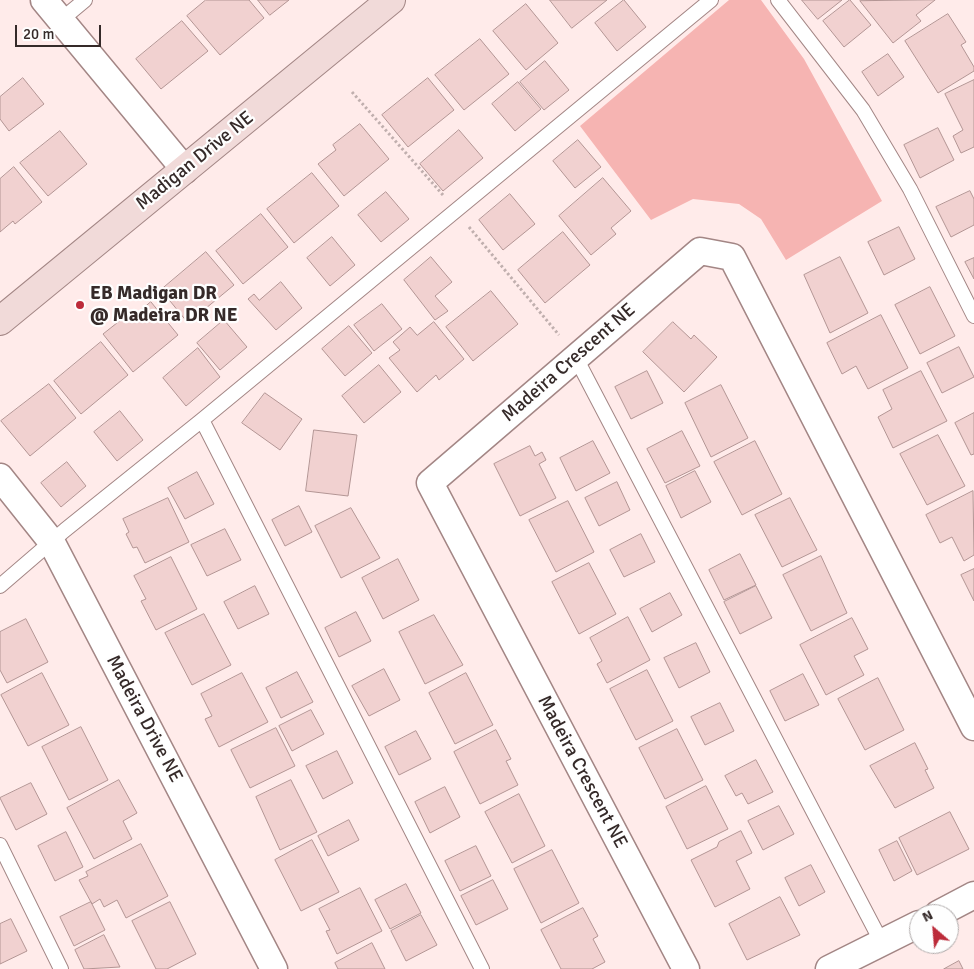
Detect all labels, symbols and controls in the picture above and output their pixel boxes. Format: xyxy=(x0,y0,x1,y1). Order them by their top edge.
scale bar xyxy=(18,15,104,47)
text: 20 m xyxy=(23,25,54,43)
street label: Madigan Drive NE xyxy=(132,107,258,215)
place label: EB Madigan DR @ Madeira DR NE xyxy=(90,283,238,327)
marker: EB Madigan DR @ Madeira DR NE xyxy=(74,299,86,311)
street label: Madeira Crescent NE xyxy=(498,299,640,427)
street label: Madeira Drive NE xyxy=(101,652,187,786)
street label: Madeira Crescent NE xyxy=(532,692,632,852)
north arrow xyxy=(909,904,959,954)
text: N xyxy=(919,906,936,926)

